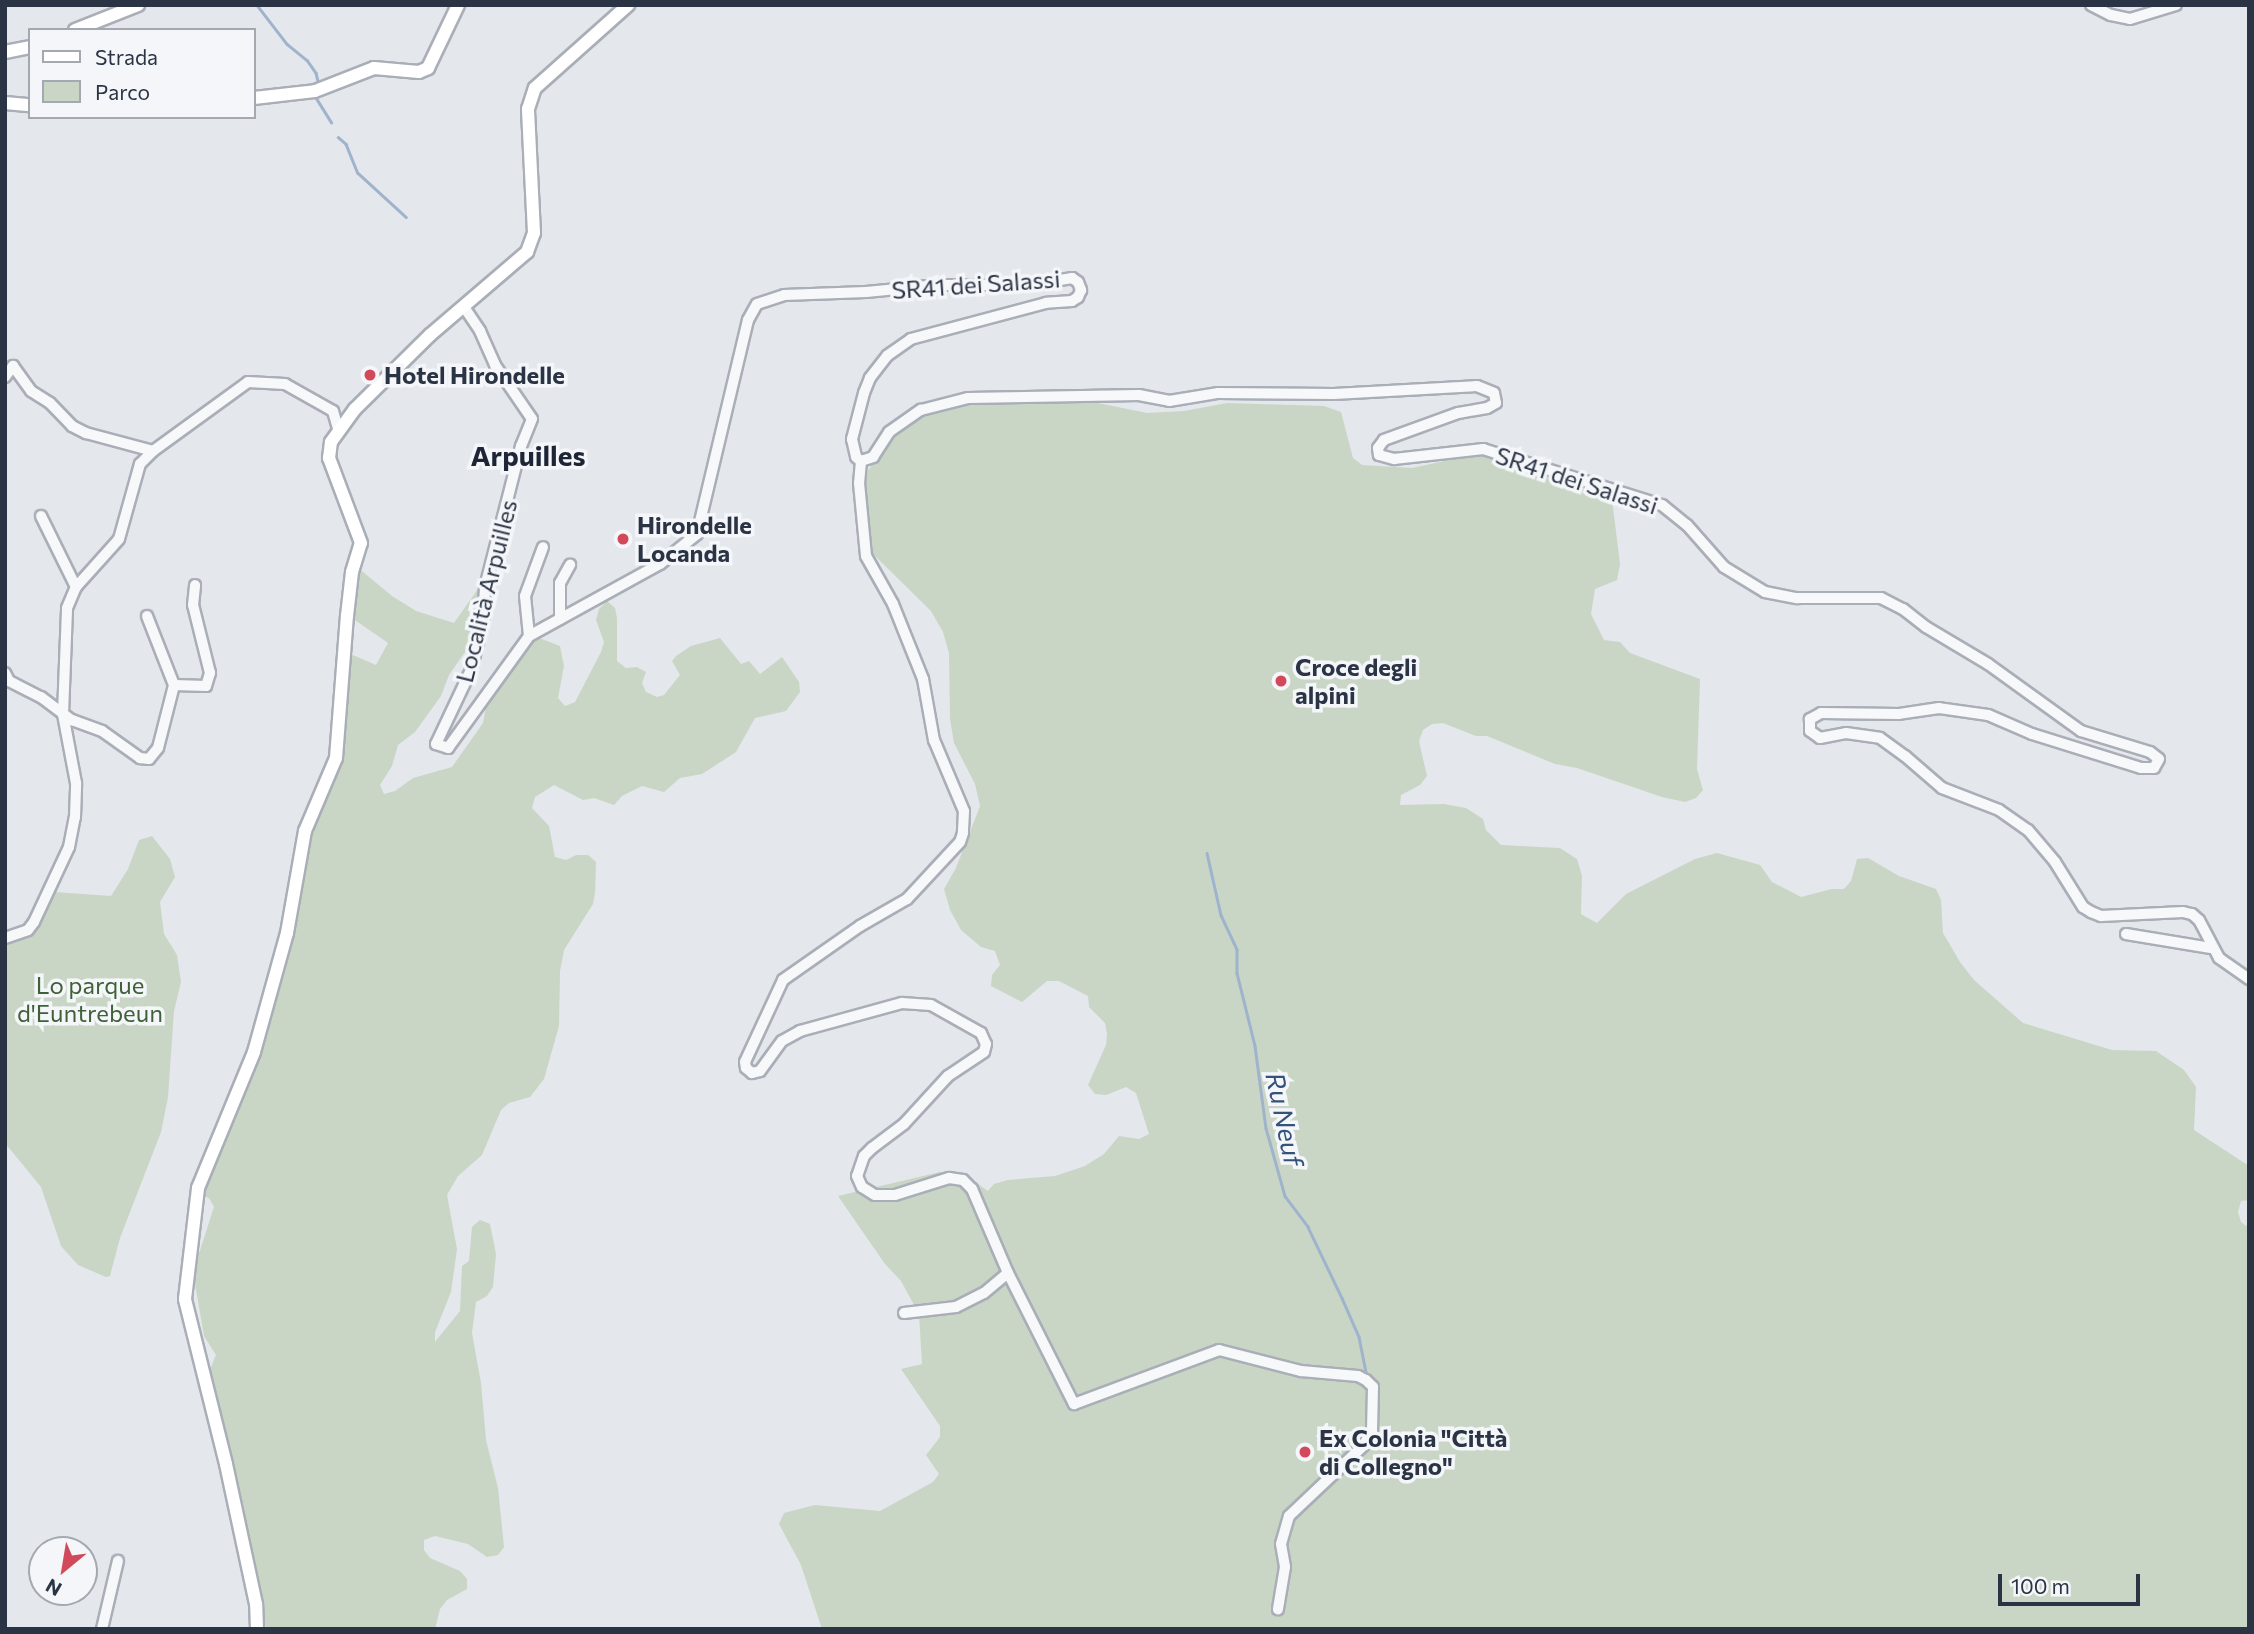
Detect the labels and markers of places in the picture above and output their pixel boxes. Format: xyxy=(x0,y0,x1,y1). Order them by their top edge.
place label: Hotel Hirondelle xyxy=(384,361,565,389)
marker: Hotel Hirondelle xyxy=(362,367,378,383)
place label: Hirondelle Locanda xyxy=(637,511,752,567)
marker: Hirondelle Locanda xyxy=(615,531,631,547)
place label: Croce degli alpini xyxy=(1295,653,1417,709)
marker: Croce degli alpini xyxy=(1273,673,1289,689)
place label: Ex Colonia "Città di Collegno" xyxy=(1319,1424,1507,1480)
marker: Ex Colonia "Città di Collegno" xyxy=(1297,1444,1313,1460)

